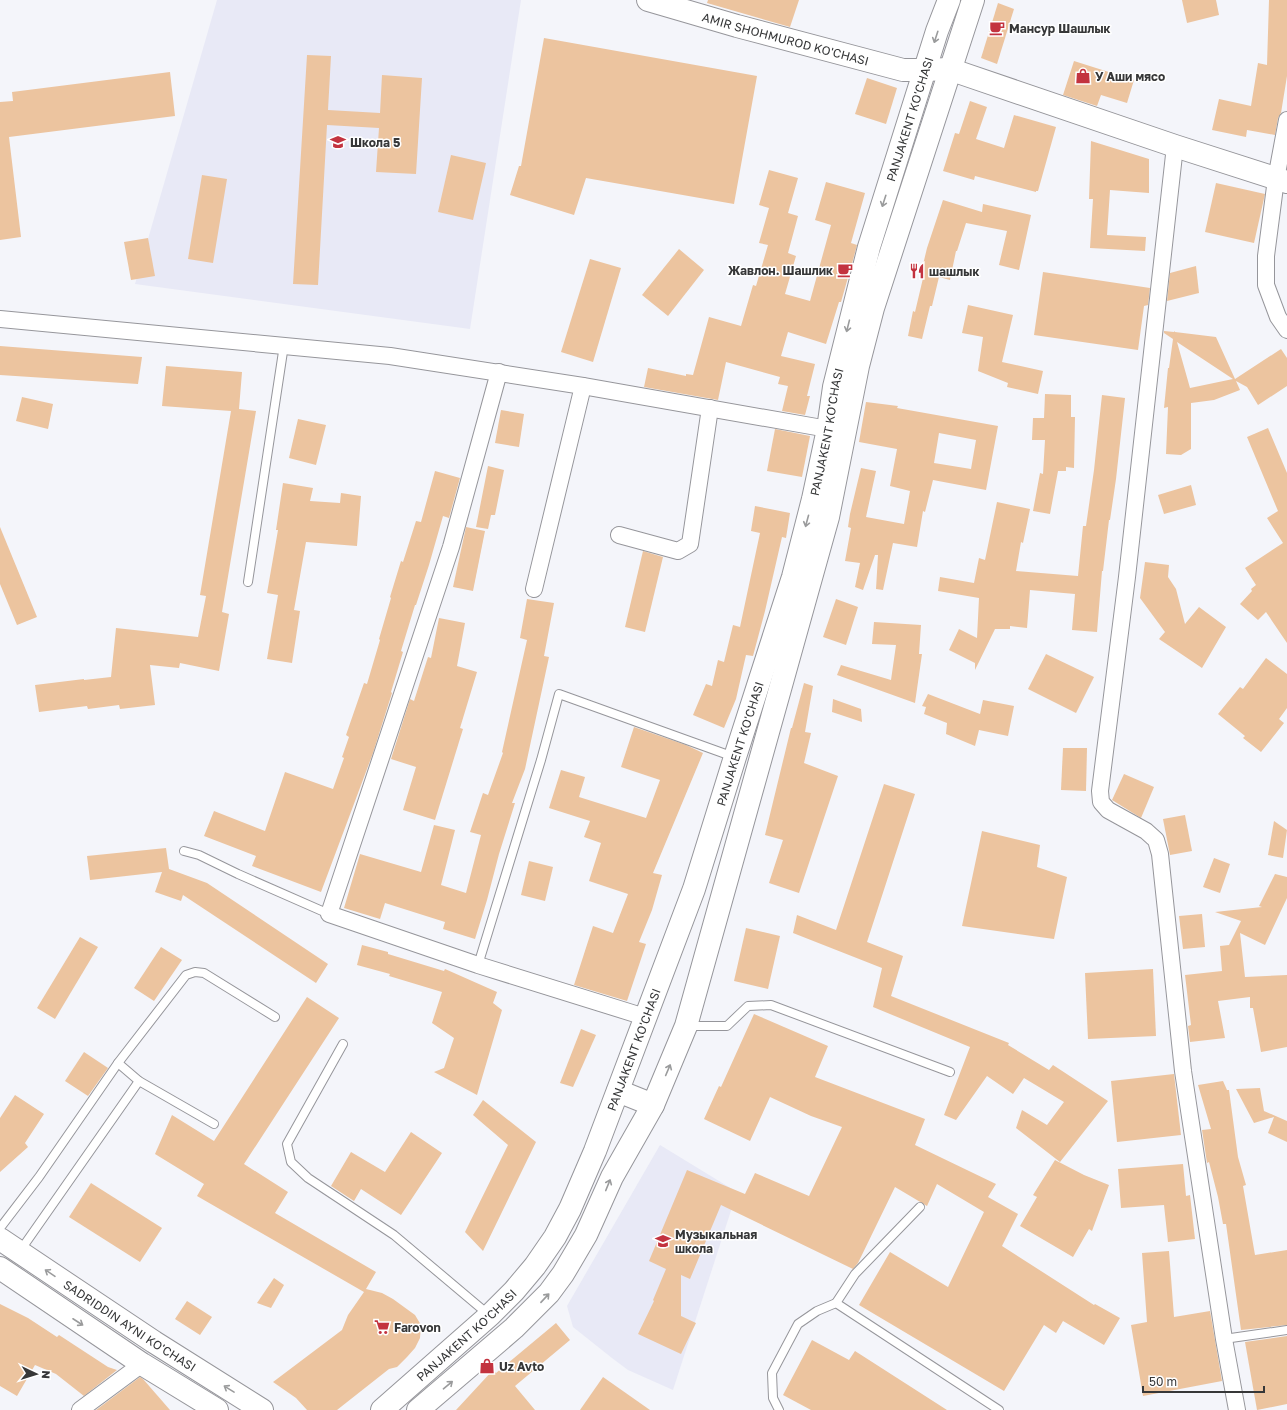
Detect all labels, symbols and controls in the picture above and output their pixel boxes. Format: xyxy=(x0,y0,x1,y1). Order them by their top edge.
street label: AMIR SHOHMUROD KO'CHASI xyxy=(701,9,871,68)
cafe icon: Мансур Шашлык xyxy=(988,19,1006,37)
place label: Мансур Шашлык xyxy=(1009,21,1111,36)
one-way arrow xyxy=(931,30,939,42)
street label: PANJAKENT KO'CHASI xyxy=(883,55,936,183)
shop icon: У Аши мясо xyxy=(1074,67,1092,85)
place label: У Аши мясо xyxy=(1095,69,1165,84)
school or university icon: Школа 5 xyxy=(329,133,347,151)
place label: Школа 5 xyxy=(350,135,400,150)
one-way arrow xyxy=(880,194,887,207)
cafe icon: Жавлон. Шашлик xyxy=(836,261,854,279)
restaurant icon: шашлык xyxy=(908,262,926,280)
place label: Жавлон. Шашлик xyxy=(728,263,833,278)
place label: шашлык xyxy=(929,264,979,279)
one-way arrow xyxy=(844,319,852,332)
street label: PANJAKENT KO'CHASI xyxy=(806,366,846,497)
one-way arrow xyxy=(803,515,811,528)
street label: PANJAKENT KO'CHASI xyxy=(713,679,766,808)
street label: PANJAKENT KO'CHASI xyxy=(603,986,663,1113)
one-way arrow xyxy=(664,1064,672,1076)
one-way arrow xyxy=(605,1180,613,1192)
place label: Музыкальная школа xyxy=(675,1227,757,1256)
school or university icon: Музыкальная школа xyxy=(654,1232,672,1250)
one-way arrow xyxy=(44,1268,55,1277)
street label: SADRIDDIN AYNI KO'CHASI xyxy=(61,1276,199,1374)
street label: PANJAKENT KO'CHASI xyxy=(413,1286,519,1384)
one-way arrow xyxy=(540,1293,549,1303)
one-way arrow xyxy=(73,1318,84,1326)
supermarket icon: Farovon xyxy=(373,1318,391,1336)
place label: Farovon xyxy=(394,1320,441,1335)
north arrow xyxy=(16,1354,56,1394)
shop icon: Uz Avto xyxy=(478,1357,496,1375)
place label: Uz Avto xyxy=(499,1359,544,1374)
scale bar xyxy=(1143,1368,1264,1394)
text: N xyxy=(40,1370,53,1379)
text: 50 m xyxy=(1149,1374,1177,1389)
one-way arrow xyxy=(443,1380,453,1389)
one-way arrow xyxy=(223,1385,235,1393)

